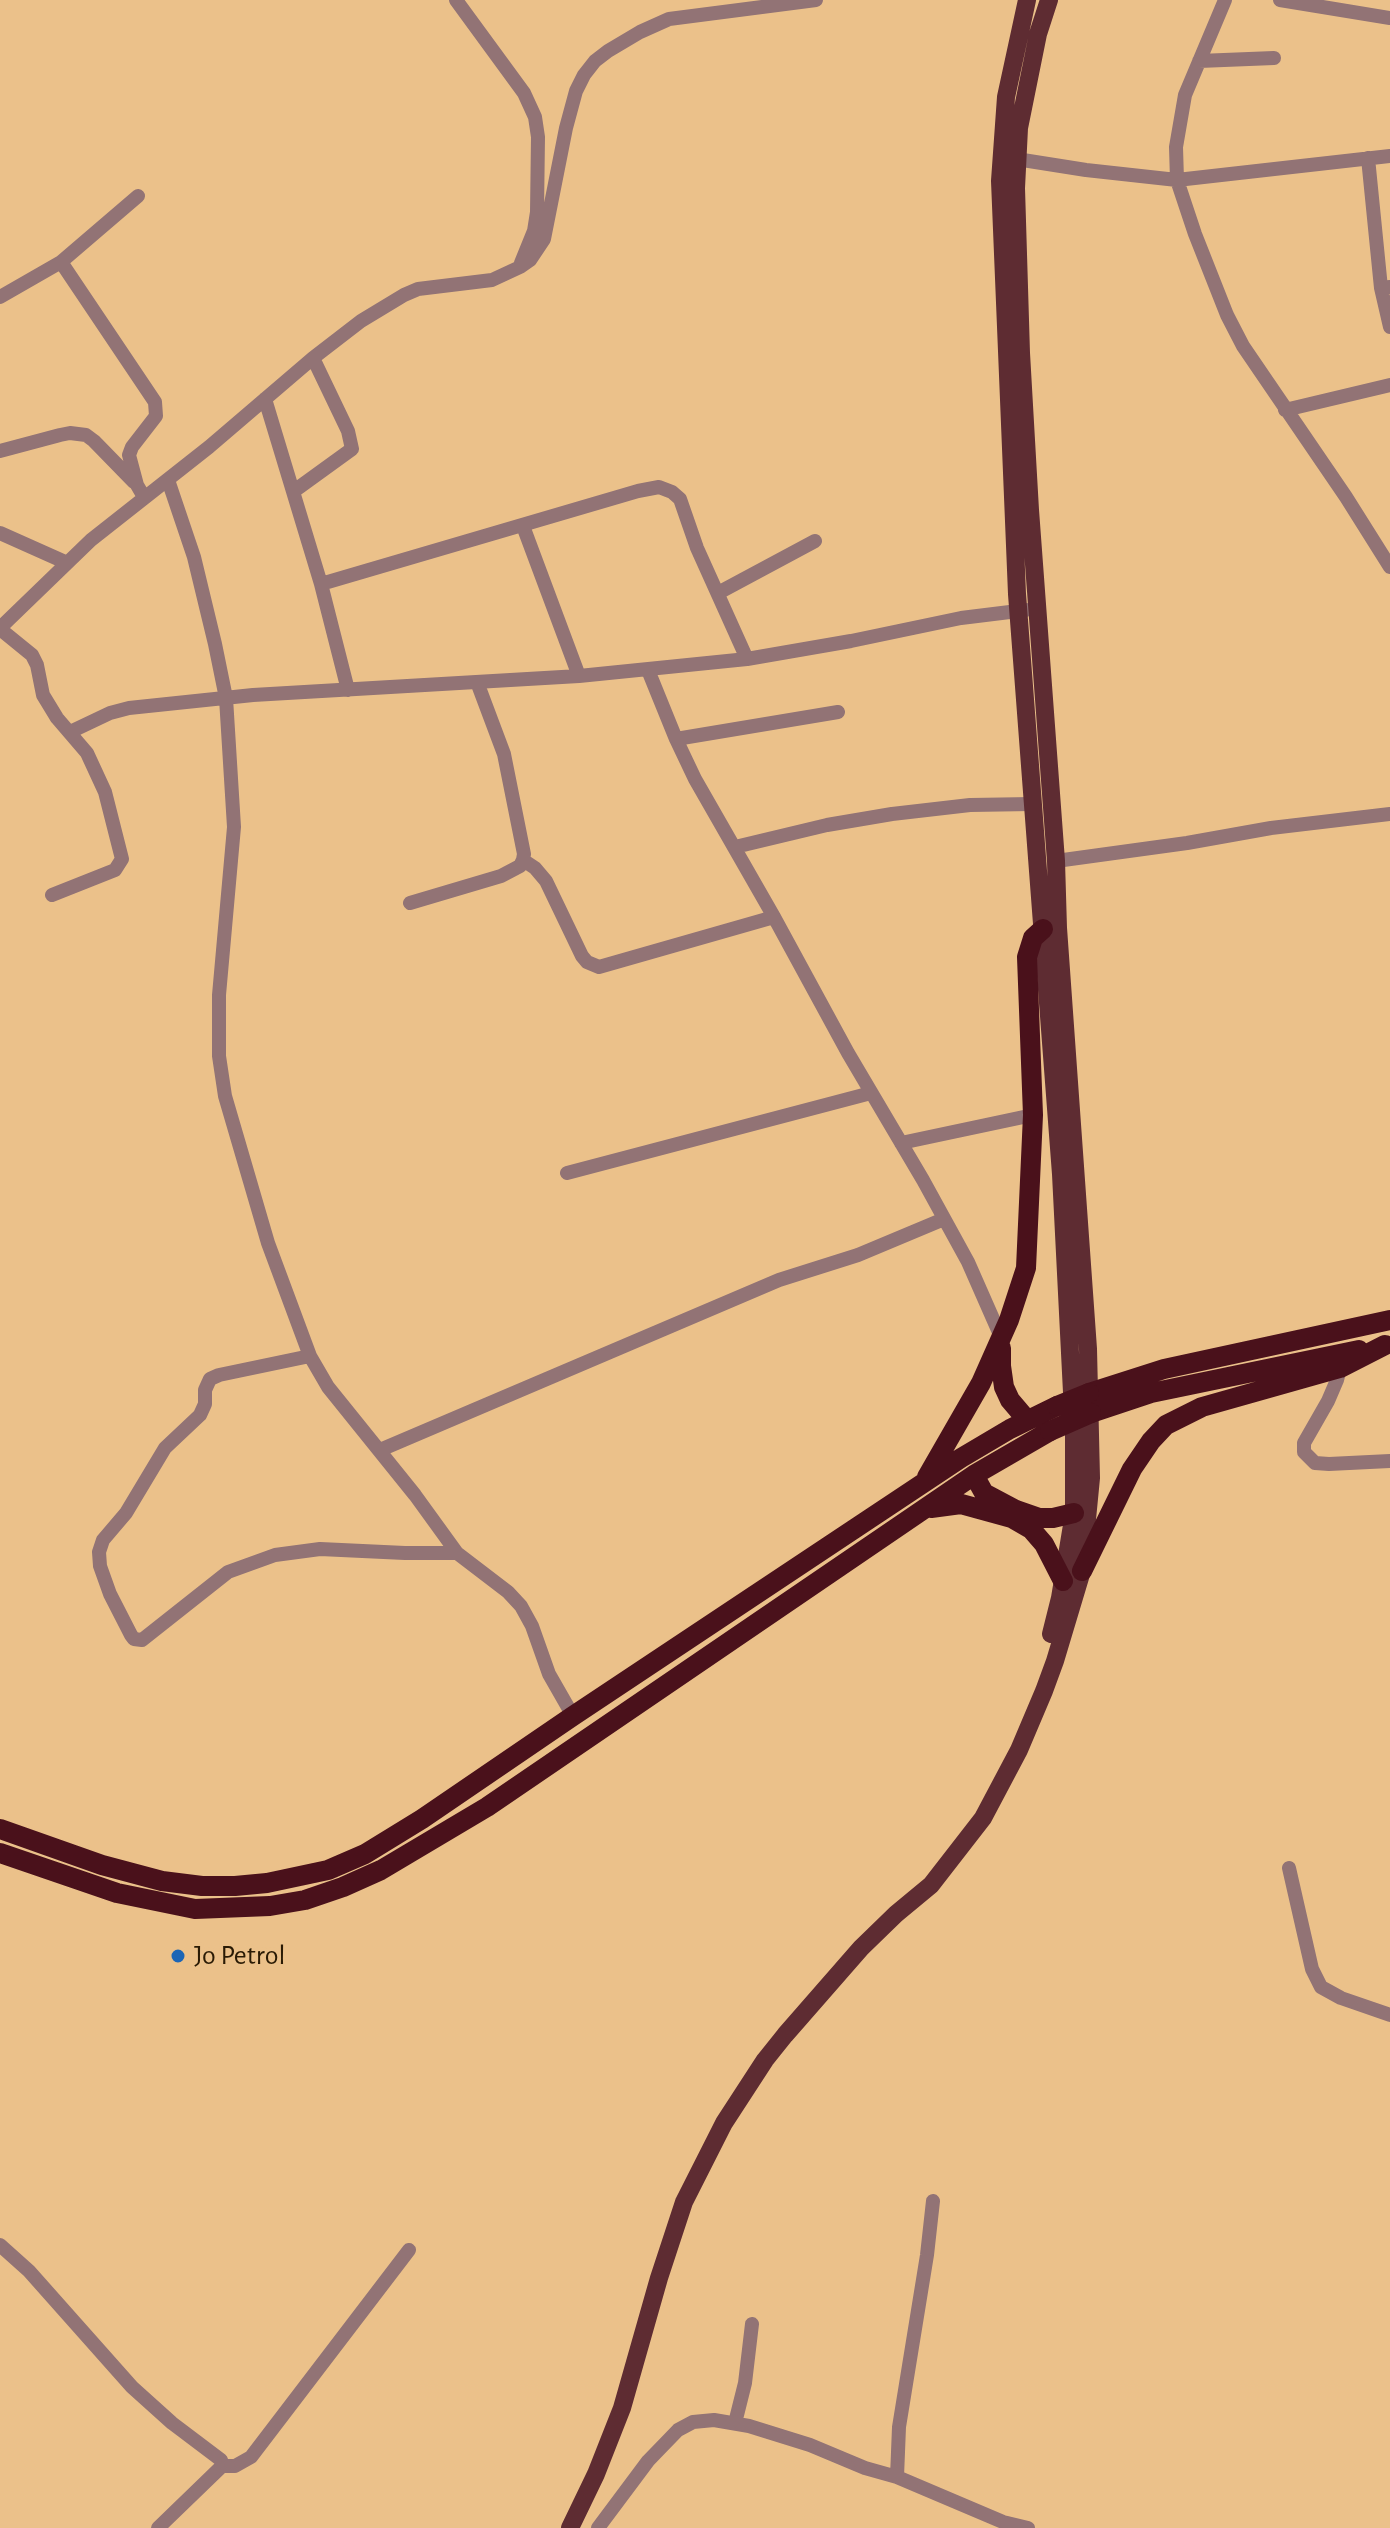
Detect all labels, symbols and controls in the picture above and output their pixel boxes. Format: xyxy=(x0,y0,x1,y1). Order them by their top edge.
place label: Jo Petrol xyxy=(194,1939,285,1973)
marker: Jo Petrol xyxy=(169,1947,187,1965)

